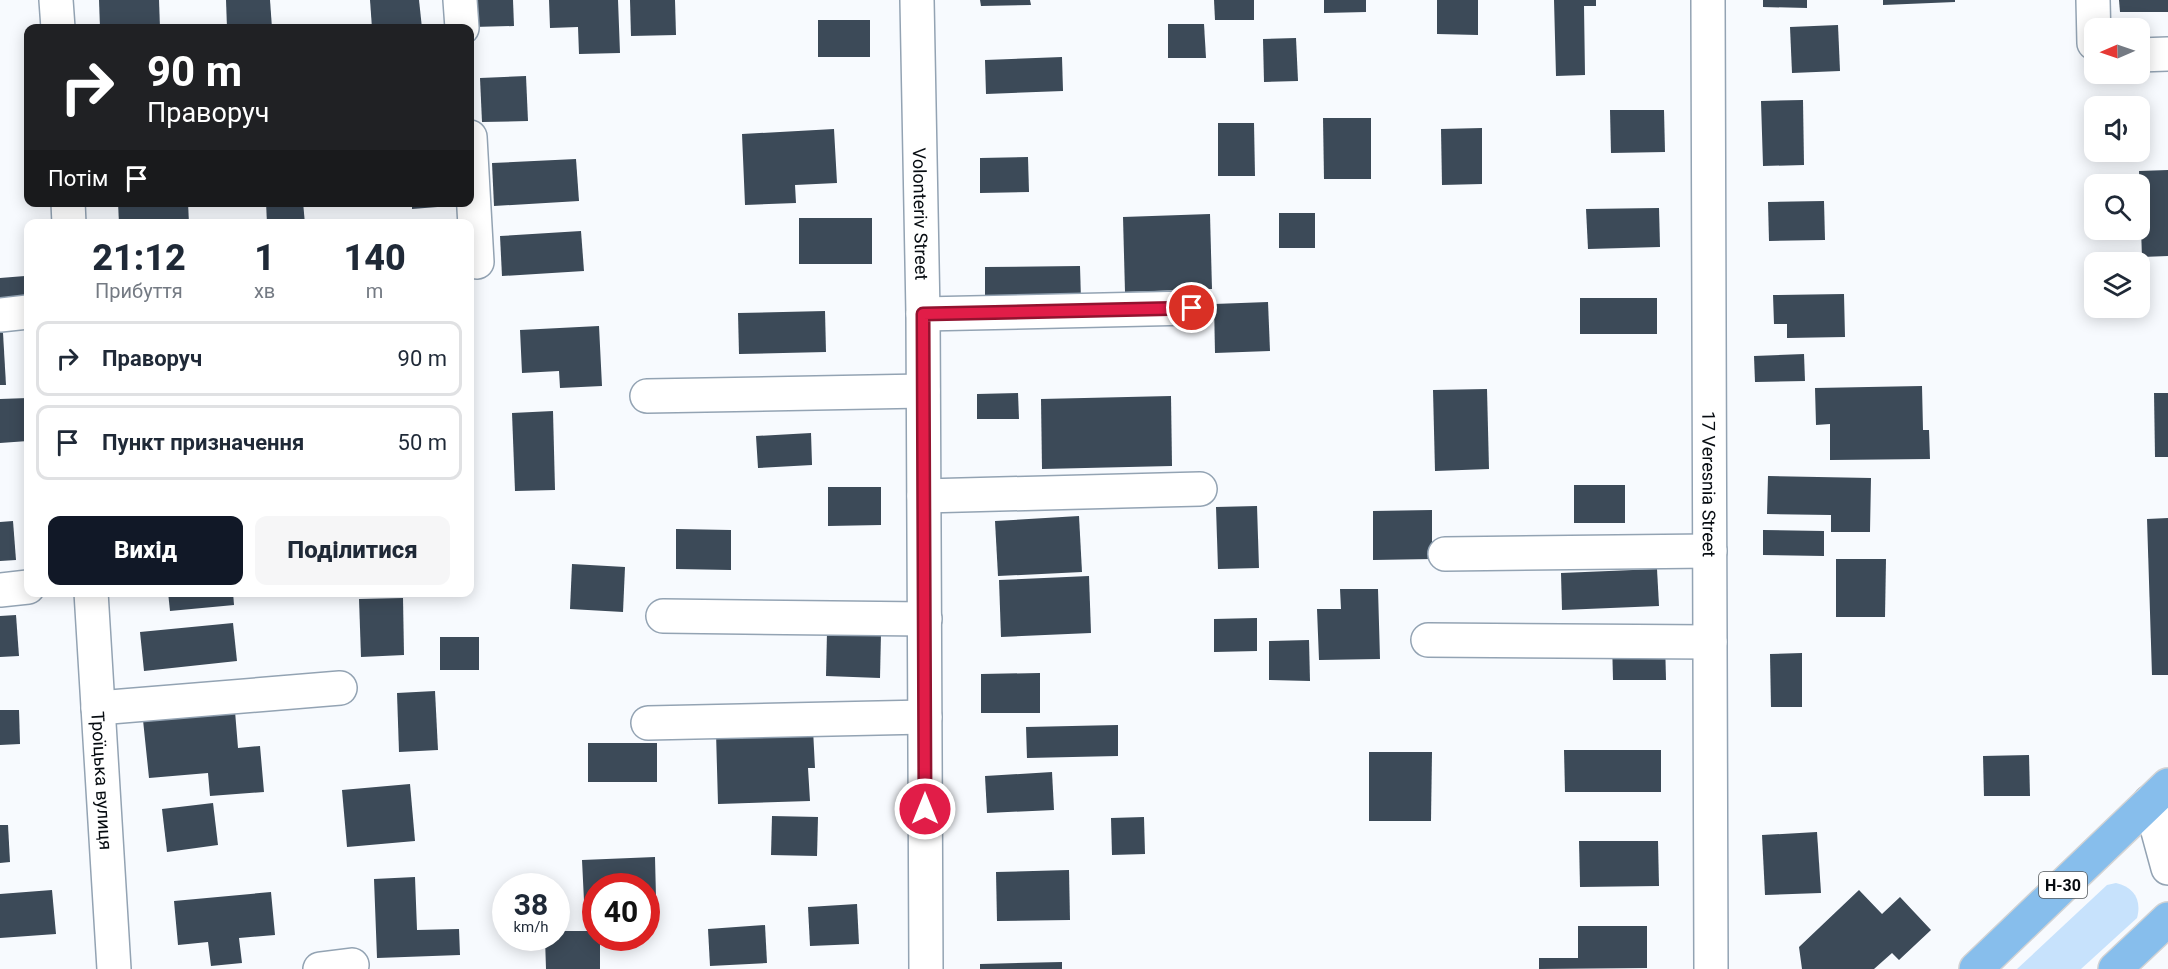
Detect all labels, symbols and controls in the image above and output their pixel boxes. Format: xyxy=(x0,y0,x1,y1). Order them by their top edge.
north arrow xyxy=(2084,18,2150,84)
map controls xyxy=(2084,18,2150,318)
text: 90 m xyxy=(147,47,242,96)
icon: right xyxy=(48,48,126,126)
button: sound xyxy=(2084,96,2150,162)
text: Праворуч xyxy=(147,97,269,129)
street label: Volonteriv Street xyxy=(909,147,933,281)
icon: arrive xyxy=(120,162,153,195)
text: Потім xyxy=(48,166,108,191)
button: search xyxy=(2084,174,2150,240)
text: 21:12 xyxy=(92,237,186,279)
text: 1 xyxy=(254,237,275,279)
text: 140 xyxy=(343,237,406,279)
button: layers xyxy=(2084,252,2150,318)
text: Прибуття xyxy=(95,279,183,303)
text: хв xyxy=(254,279,275,303)
text: m xyxy=(366,279,383,303)
pin xyxy=(1166,282,1217,333)
icon: arrive xyxy=(1175,291,1208,324)
icon: right xyxy=(51,342,84,375)
text: Праворуч xyxy=(102,346,202,371)
text: 90 m xyxy=(398,346,447,371)
street label: 17 Veresnia Street xyxy=(1699,411,1720,557)
icon: arrive xyxy=(51,426,84,459)
text: Пункт призначення xyxy=(102,430,304,455)
text: 50 m xyxy=(398,430,447,455)
button: Вихід xyxy=(48,516,243,585)
button: Поділитися xyxy=(255,516,450,585)
street label: Троїцька вулиця xyxy=(88,711,117,851)
position arrow xyxy=(893,777,957,841)
road number: Н-30 xyxy=(2039,872,2087,898)
speed limit sign: 40 xyxy=(582,873,660,951)
text: 38 xyxy=(514,887,548,922)
text: km/h xyxy=(513,918,549,936)

